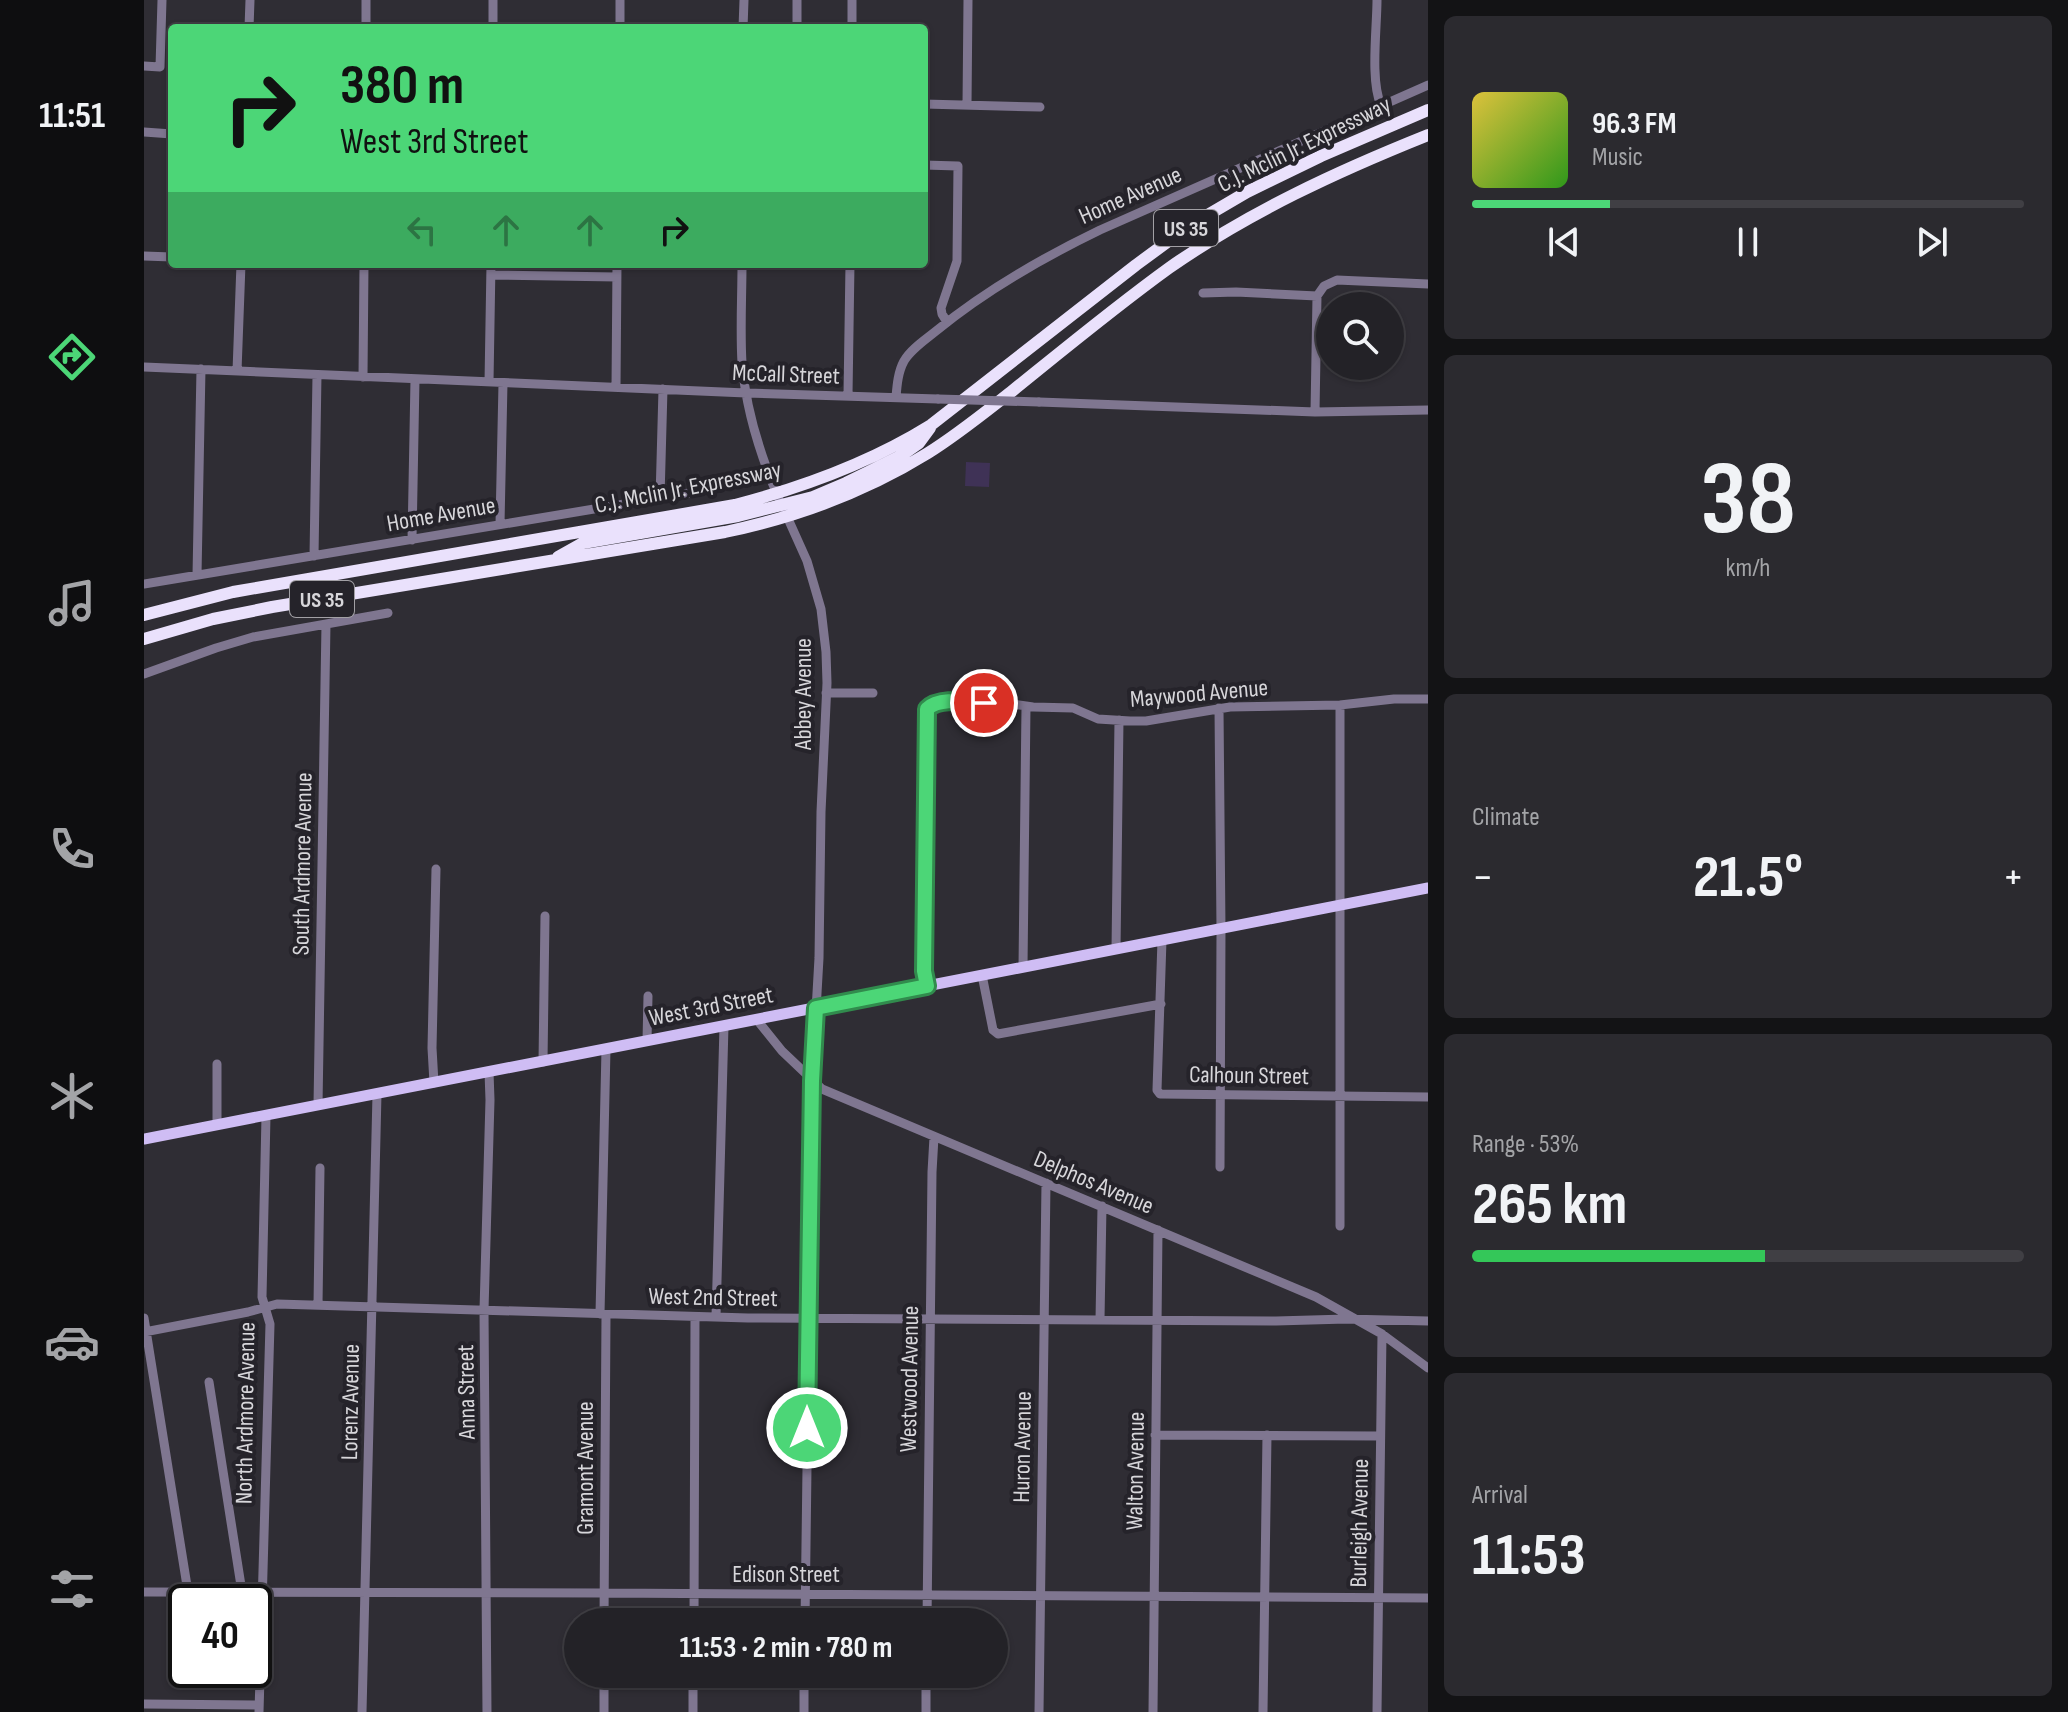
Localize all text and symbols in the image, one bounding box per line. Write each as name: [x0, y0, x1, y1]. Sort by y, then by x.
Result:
text: 380 m: [340, 53, 464, 120]
icon: right: [208, 56, 312, 160]
street label: C.J. Mclin Jr. Expressway: [1213, 90, 1396, 199]
text: 11:51: [39, 95, 105, 138]
text: 96.3 FM: [1592, 106, 1676, 142]
text: West 3rd Street: [340, 121, 528, 164]
text: Music: [1592, 142, 1643, 173]
street label: Home Avenue: [1074, 160, 1186, 231]
icon: left: [400, 208, 444, 252]
icon: ahead: [484, 208, 528, 252]
icon: ahead: [568, 208, 612, 252]
icon: right: [652, 208, 696, 252]
road number: US 35: [1154, 210, 1218, 246]
icon: previous: [1542, 220, 1586, 264]
icon: pause: [1726, 220, 1770, 264]
icon: next: [1910, 220, 1954, 264]
map controls: [1316, 292, 1404, 380]
button: search: [1316, 292, 1404, 380]
icon: directions: [44, 329, 100, 385]
street label: McCall Street: [732, 358, 840, 391]
text: 38: [1700, 438, 1796, 563]
street label: C.J. Mclin Jr. Expressway: [592, 455, 784, 520]
street label: Home Avenue: [385, 491, 498, 538]
text: km/h: [1726, 553, 1770, 584]
icon: music: [44, 575, 100, 631]
road number: US 35: [290, 581, 354, 617]
street label: Abbey Avenue: [789, 638, 818, 751]
pin: [950, 669, 1018, 737]
street label: Maywood Avenue: [1129, 673, 1269, 714]
icon: arrive: [962, 681, 1006, 725]
street label: South Ardmore Avenue: [286, 772, 319, 956]
text: Climate: [1472, 802, 1540, 833]
icon: phone: [44, 821, 100, 877]
text: 21.5°: [1693, 842, 1803, 914]
text: −: [1472, 851, 1494, 904]
text: +: [2002, 851, 2024, 904]
street label: West 3rd Street: [647, 980, 776, 1033]
street label: Calhoun Street: [1189, 1060, 1309, 1091]
icon: climate: [44, 1068, 100, 1124]
text: Range · 53%: [1472, 1129, 1579, 1160]
street label: Delphos Avenue: [1030, 1144, 1158, 1221]
text: 265 km: [1472, 1169, 1627, 1241]
street label: West 2nd Street: [648, 1282, 778, 1313]
street label: Westwood Avenue: [894, 1305, 925, 1453]
icon: car: [44, 1314, 100, 1370]
street label: North Ardmore Avenue: [229, 1322, 262, 1504]
street label: Lorenz Avenue: [335, 1344, 366, 1460]
street label: Anna Street: [451, 1344, 482, 1441]
position arrow: [765, 1386, 849, 1470]
street label: Huron Avenue: [1007, 1391, 1038, 1503]
street label: Gramont Avenue: [571, 1401, 600, 1535]
street label: Walton Avenue: [1120, 1411, 1151, 1531]
street label: Burleigh Avenue: [1344, 1458, 1375, 1588]
text: Arrival: [1472, 1480, 1528, 1511]
text: 11:53: [1472, 1520, 1586, 1592]
street label: Edison Street: [732, 1560, 840, 1589]
icon: filters: [44, 1561, 100, 1617]
speed limit sign: 40: [168, 1584, 272, 1688]
text: 11:53 · 2 min · 780 m: [680, 1630, 892, 1666]

